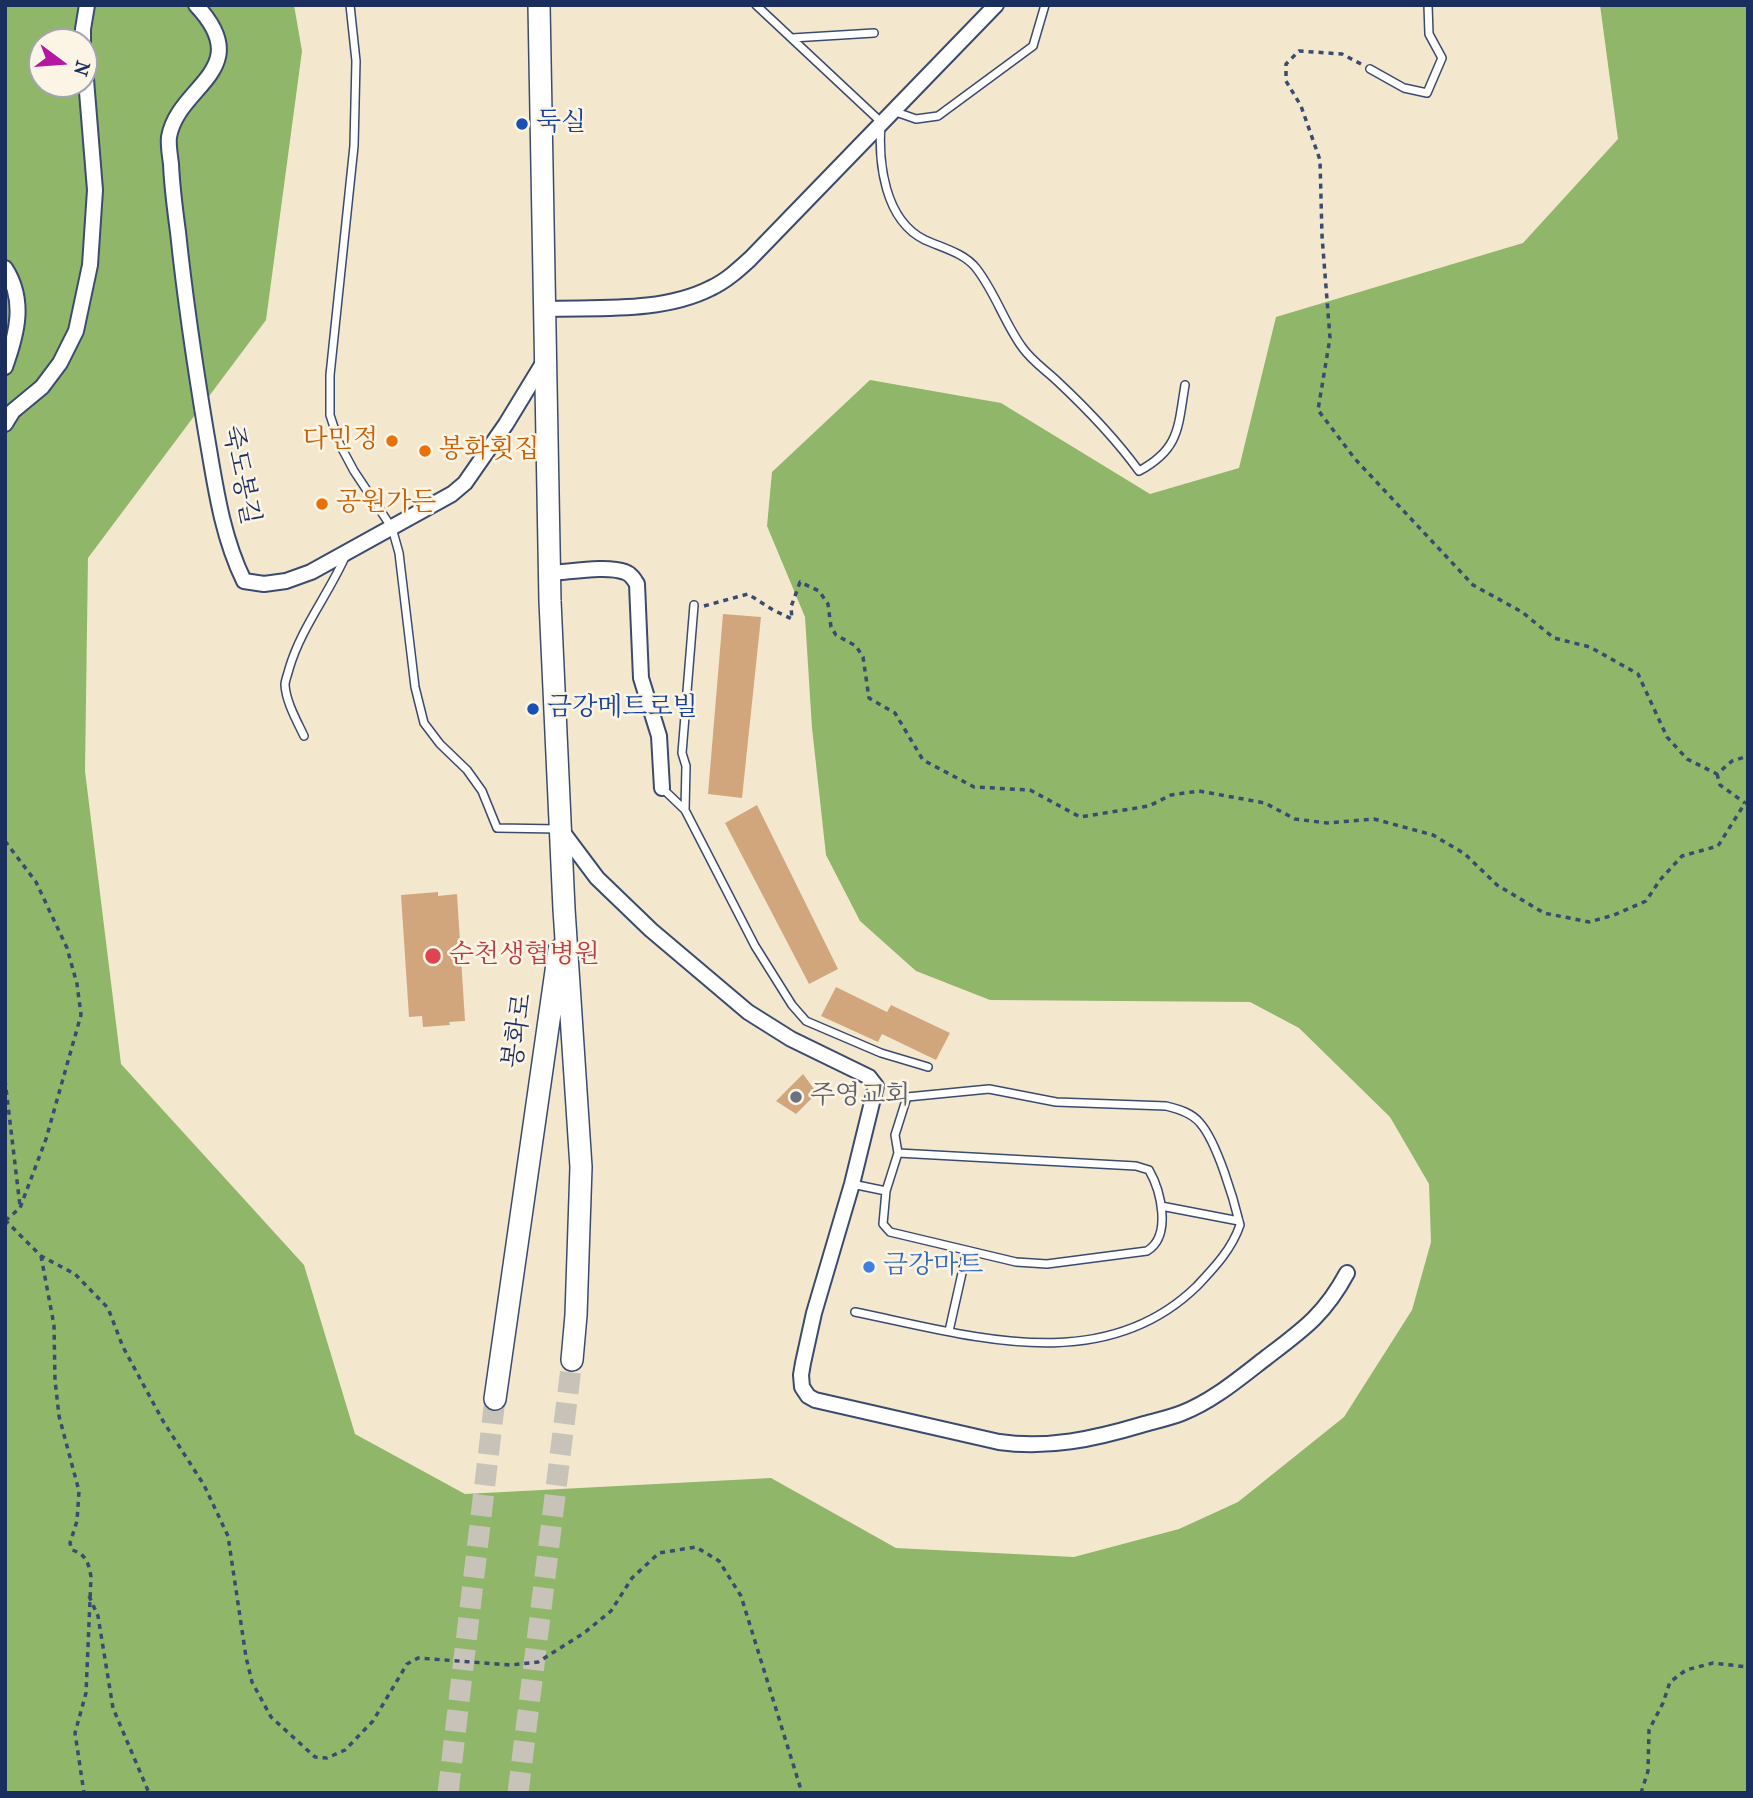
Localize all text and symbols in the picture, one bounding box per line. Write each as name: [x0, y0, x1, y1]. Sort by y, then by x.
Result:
north arrow: [28, 28, 98, 98]
text: N: [69, 58, 94, 78]
place label: 둑실: [536, 108, 586, 140]
marker: 둑실: [514, 116, 530, 132]
street label: 죽도봉길: [215, 423, 265, 527]
place label: 다민정: [303, 425, 378, 457]
marker: 다민정: [384, 433, 400, 449]
place label: 봉화횟집: [439, 435, 539, 467]
marker: 봉화횟집: [417, 443, 433, 459]
place label: 공원가든: [336, 488, 436, 520]
marker: 공원가든: [314, 496, 330, 512]
place label: 금강메트로빌: [547, 693, 698, 725]
marker: 금강메트로빌: [525, 701, 541, 717]
place label: 순천생협병원: [449, 940, 600, 972]
marker: 순천생협병원: [423, 946, 443, 966]
street label: 봉화로: [498, 992, 540, 1070]
place label: 주영교회: [810, 1081, 910, 1113]
marker: 주영교회: [788, 1089, 804, 1105]
place label: 금강마트: [883, 1251, 983, 1283]
marker: 금강마트: [861, 1259, 877, 1275]

